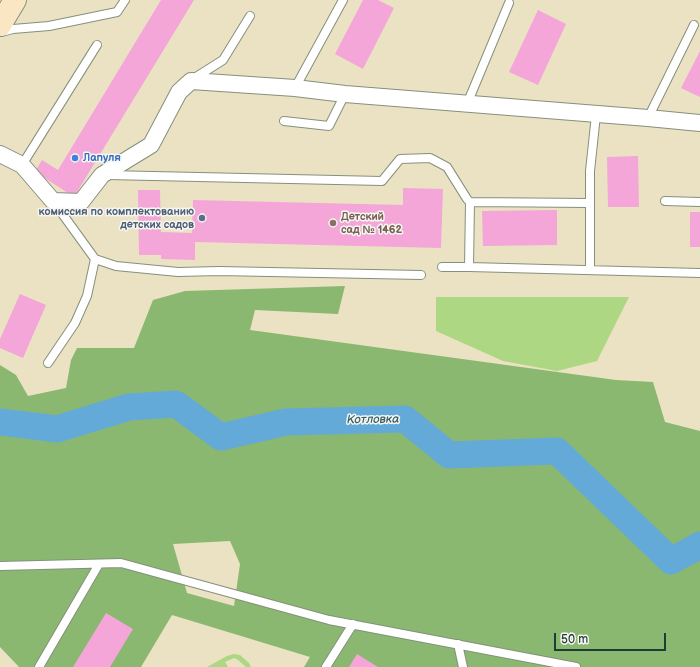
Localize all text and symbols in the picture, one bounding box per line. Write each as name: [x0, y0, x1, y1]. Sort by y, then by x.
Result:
place label: Лапуля: [83, 151, 121, 165]
marker: Лапуля: [70, 153, 80, 163]
place label: комиссия по комплектованию детских садов: [39, 205, 194, 231]
place label: Детский сад № 1462: [341, 210, 402, 236]
marker: комиссия по комплектованию детских садов: [197, 213, 207, 223]
marker: Детский сад № 1462: [328, 218, 338, 228]
water label: Котловка: [347, 412, 399, 428]
scale bar: [556, 625, 668, 651]
text: 50 m: [561, 632, 588, 647]

